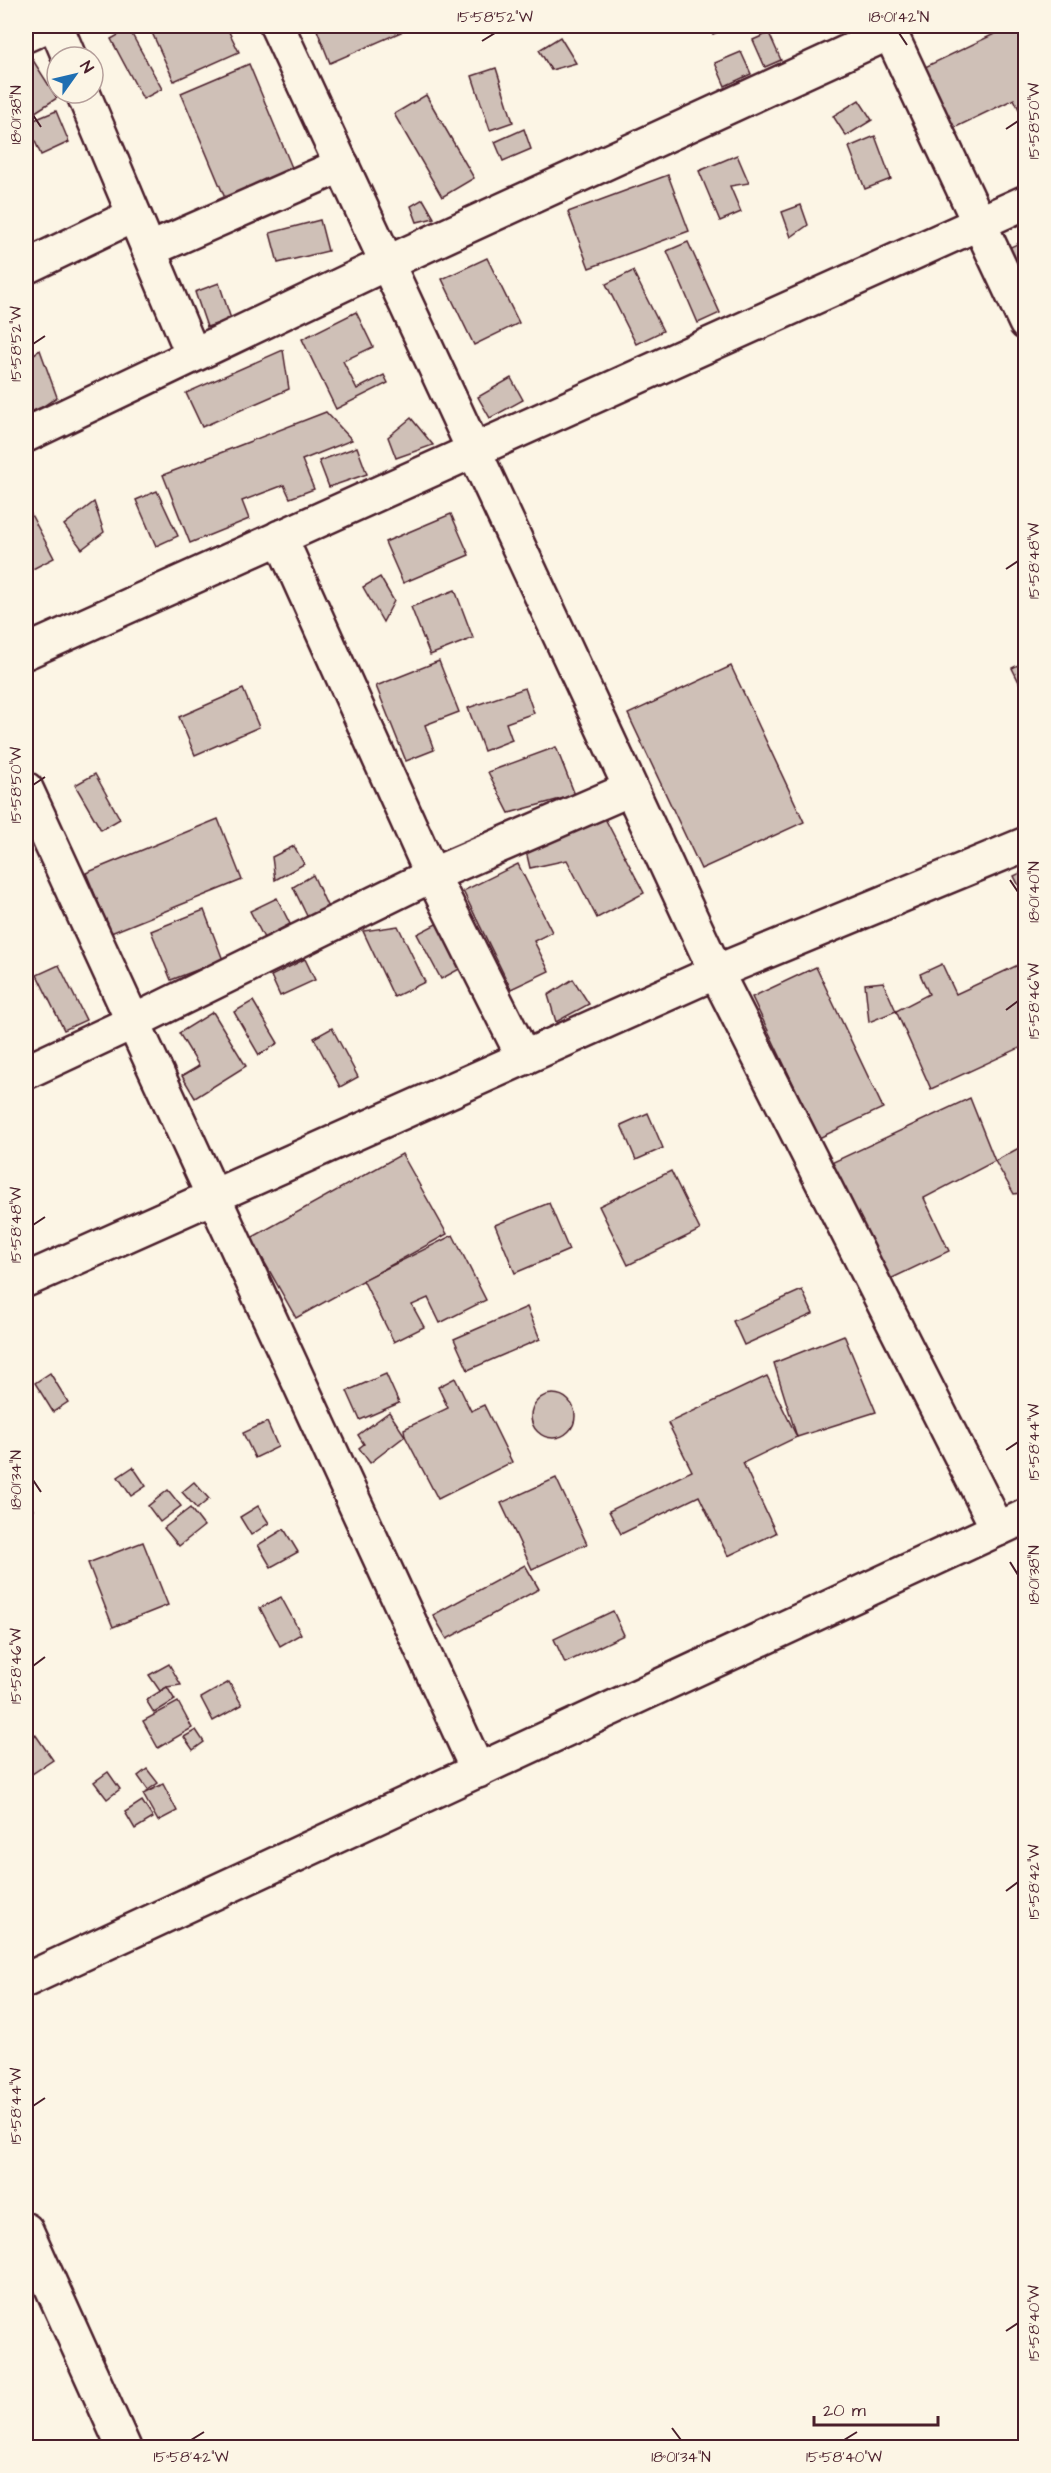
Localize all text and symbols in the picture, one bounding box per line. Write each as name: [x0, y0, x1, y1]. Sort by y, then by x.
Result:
text: 15°58'52"W: [457, 7, 533, 28]
text: 18°01'42"N: [869, 7, 929, 28]
north arrow: [45, 45, 105, 105]
text: N: [75, 57, 99, 77]
text: 15°58'50"W: [1024, 83, 1045, 159]
text: 18°01'38"N: [6, 85, 27, 145]
text: 15°58'52"W: [6, 306, 27, 382]
text: 15°58'48"W: [1024, 523, 1045, 599]
text: 15°58'50"W: [6, 747, 27, 823]
text: 18°01'40"N: [1024, 861, 1045, 923]
text: 15°58'46"W: [1024, 963, 1045, 1039]
text: 15°58'48"W: [6, 1187, 27, 1263]
text: 15°58'44"W: [1024, 1404, 1045, 1480]
text: 18°01'34"N: [6, 1450, 27, 1510]
text: 18°01'38"N: [1024, 1545, 1045, 1605]
text: 15°58'46"W: [6, 1628, 27, 1704]
text: 15°58'42"W: [1024, 1844, 1045, 1920]
text: 15°58'44"W: [6, 2068, 27, 2144]
text: 15°58'40"W: [1024, 2285, 1045, 2361]
scale bar: [814, 2389, 938, 2427]
text: 20 m: [823, 2398, 866, 2423]
text: 15°58'42"W: [153, 2447, 229, 2468]
text: 18°01'34"N: [651, 2447, 711, 2468]
text: 15°58'40"W: [806, 2447, 882, 2468]

